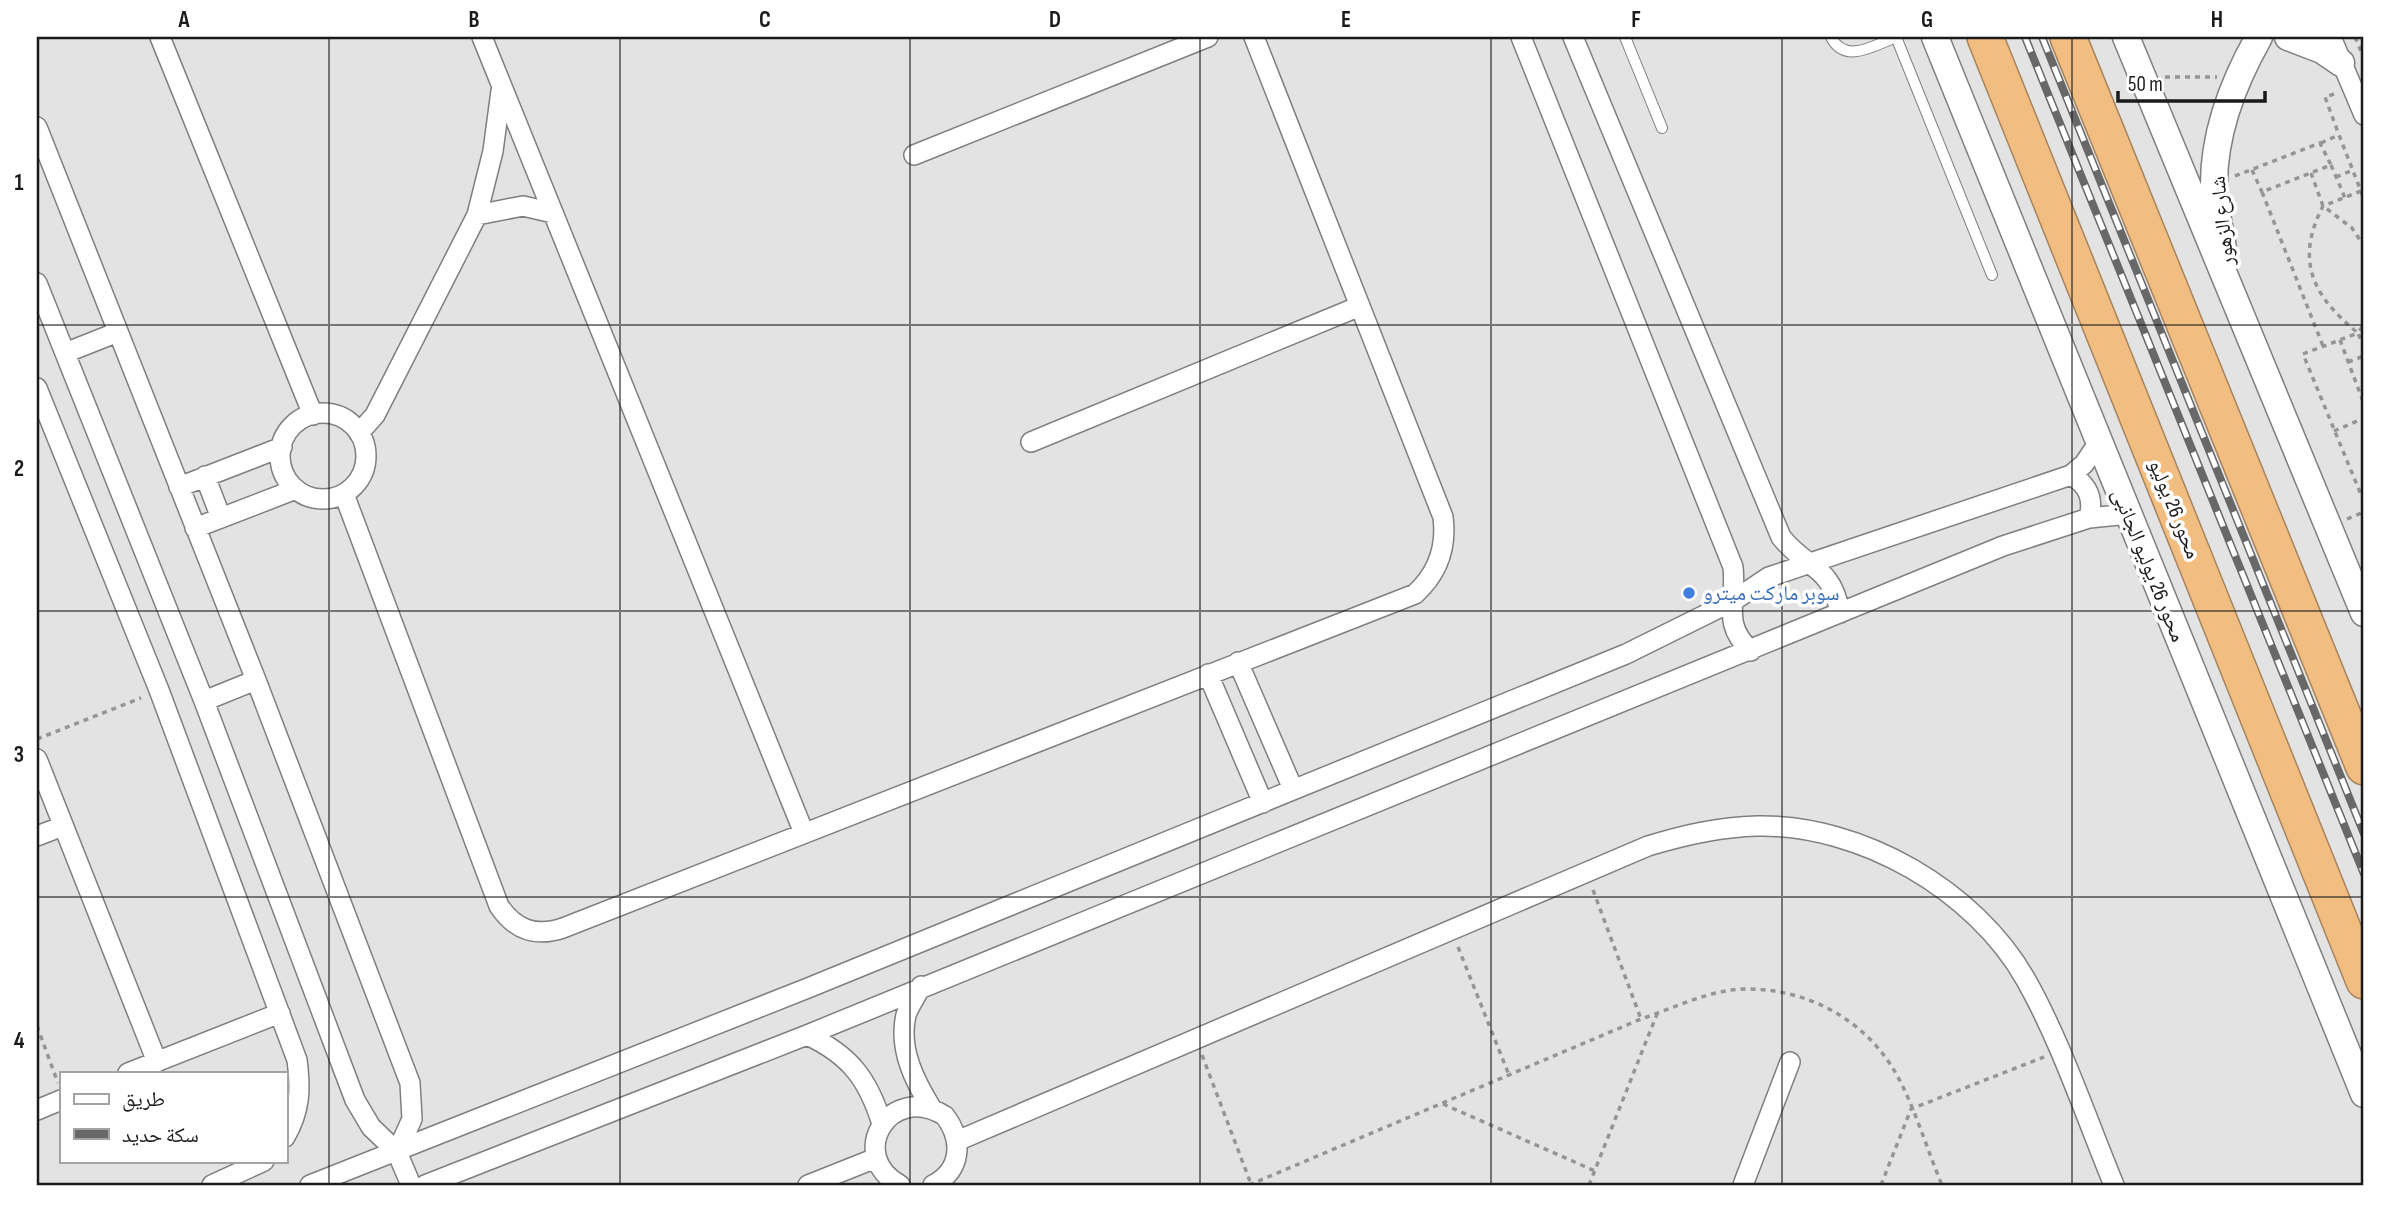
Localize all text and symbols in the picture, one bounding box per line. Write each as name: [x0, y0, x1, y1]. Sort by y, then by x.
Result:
text: A: [178, 6, 191, 34]
text: B: [469, 6, 480, 34]
text: C: [759, 6, 771, 34]
text: D: [1049, 6, 1061, 34]
text: E: [1341, 6, 1351, 34]
text: F: [1631, 6, 1641, 34]
text: G: [1921, 6, 1933, 34]
text: H: [2211, 6, 2223, 34]
scale bar: [2118, 60, 2264, 104]
text: 50 m: [2128, 72, 2163, 97]
text: 1: [14, 169, 24, 197]
street label: شارع الزهور: [2205, 175, 2240, 268]
text: 2: [14, 455, 24, 483]
street label: محور 26 يوليو: [2143, 456, 2206, 563]
street label: محور 26 يوليو الجانبى: [2106, 485, 2191, 646]
place label: سوبر ماركت ميترو: [1703, 581, 1839, 606]
marker: سوبر ماركت ميترو: [1681, 585, 1697, 601]
text: 3: [14, 741, 24, 769]
text: 4: [14, 1027, 25, 1055]
legend: [60, 1072, 287, 1162]
text: طريق: [122, 1087, 165, 1112]
text: سكة حديد: [122, 1123, 199, 1148]

